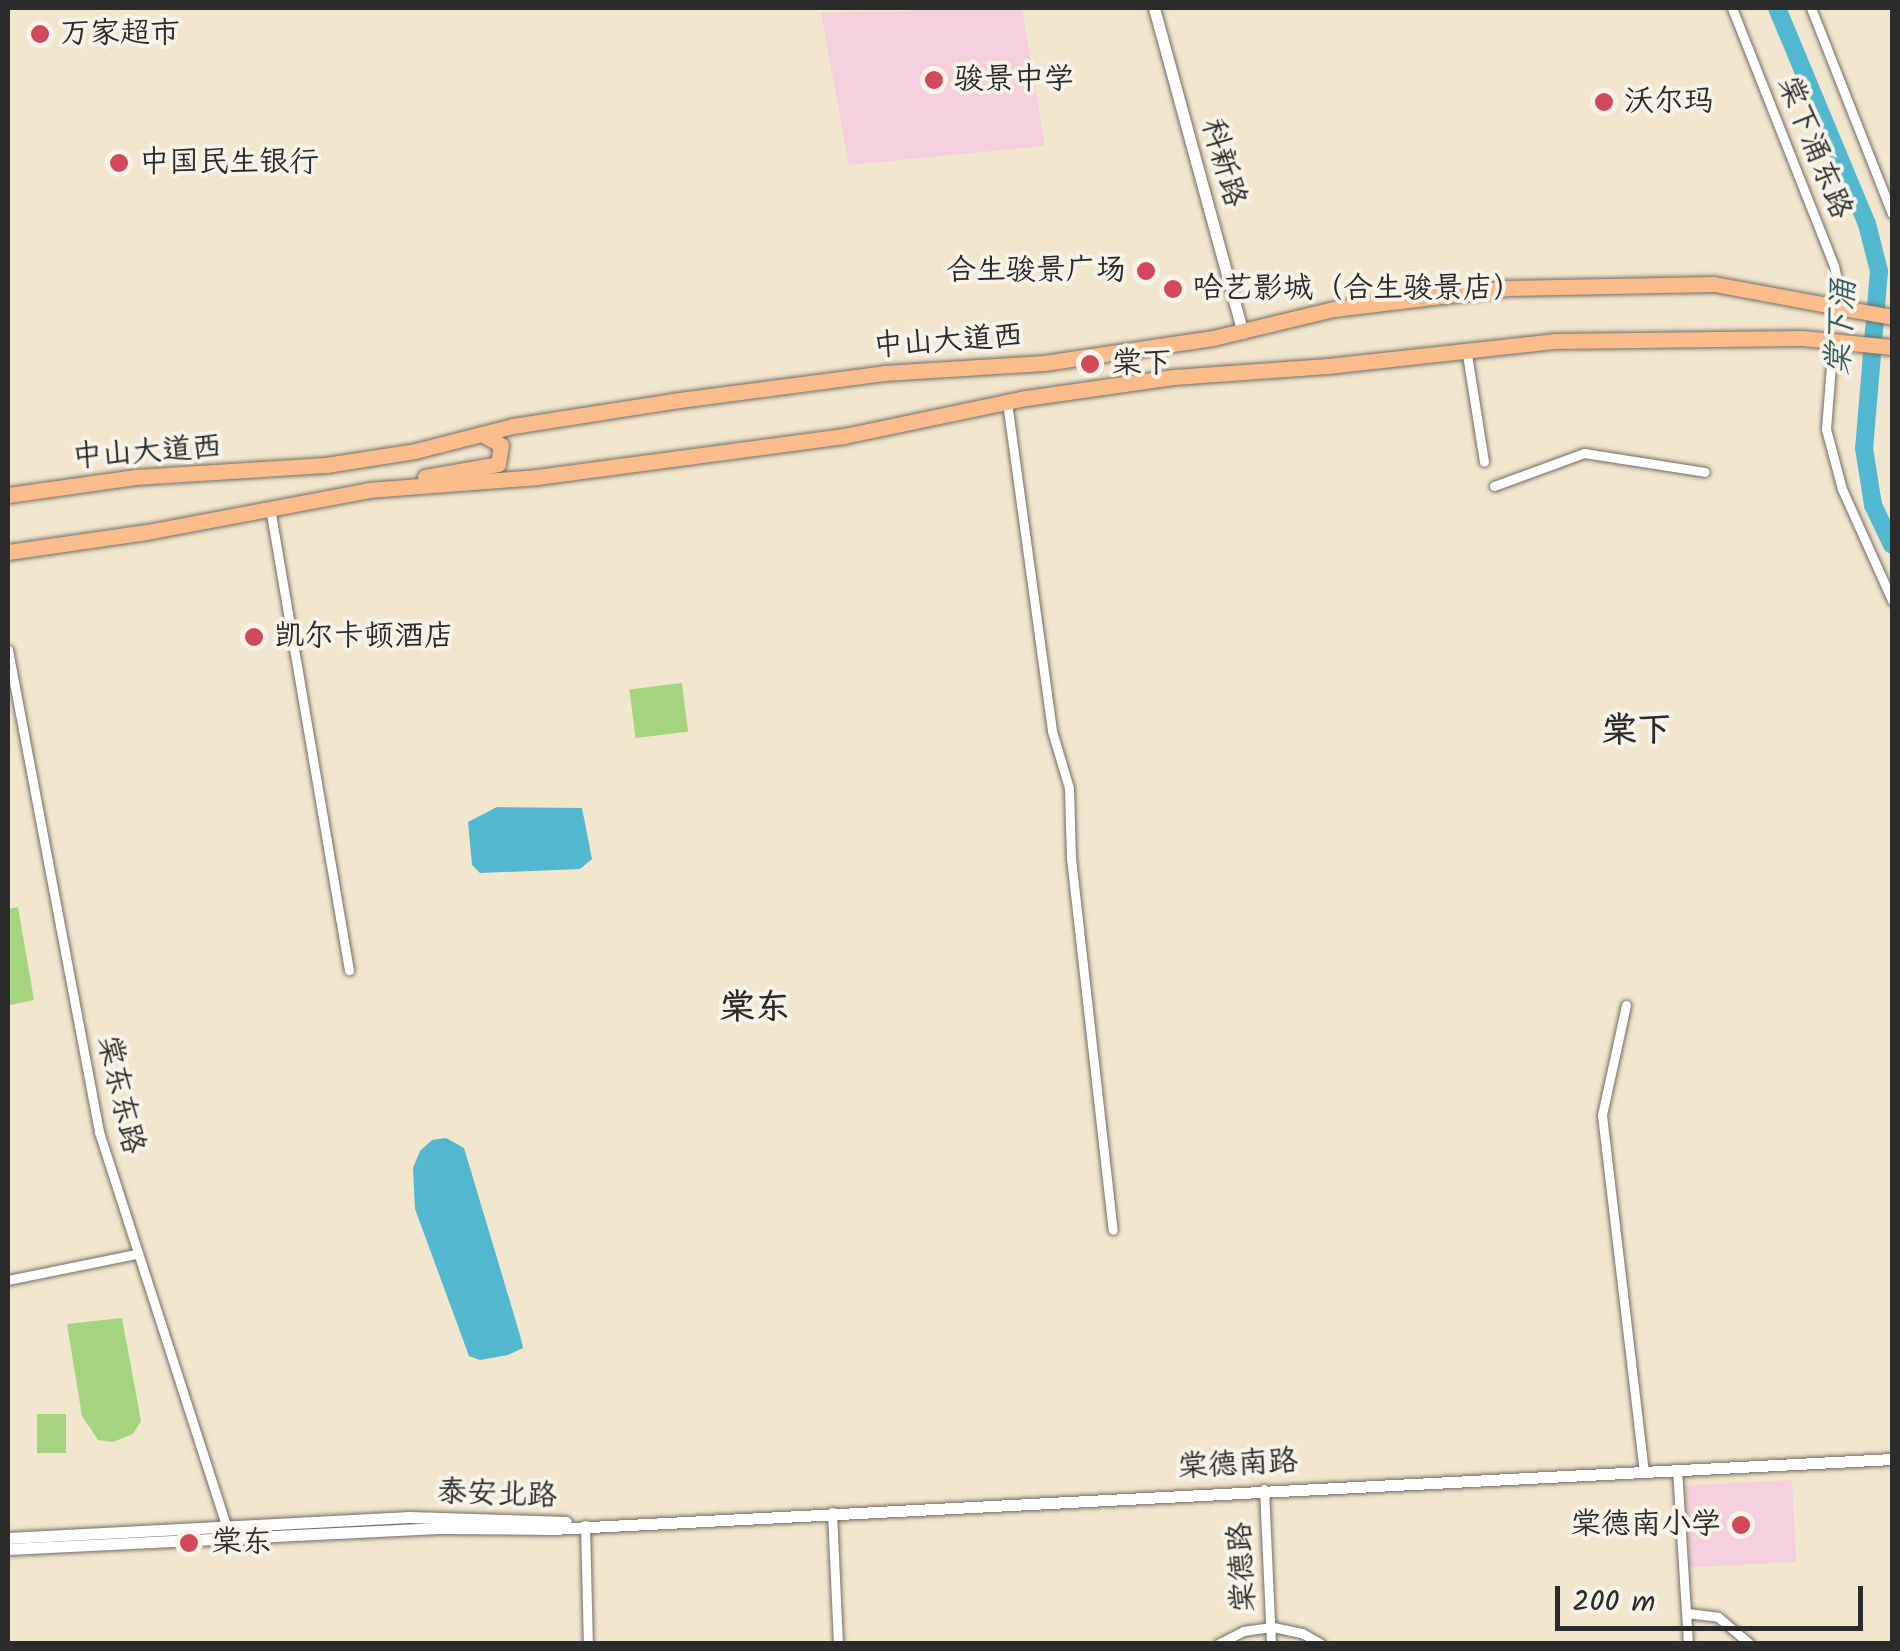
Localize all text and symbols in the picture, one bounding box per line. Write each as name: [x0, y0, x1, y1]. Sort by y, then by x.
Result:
place label: 万家超市: [60, 16, 180, 52]
marker: 万家超市: [29, 23, 51, 45]
place label: 骏景中学: [954, 62, 1074, 98]
marker: 骏景中学: [923, 69, 945, 91]
street label: 棠下涌东路: [1769, 72, 1859, 224]
place label: 沃尔玛: [1624, 84, 1714, 120]
marker: 沃尔玛: [1593, 91, 1615, 113]
street label: 科新路: [1193, 115, 1253, 211]
place label: 中国民生银行: [139, 145, 319, 181]
marker: 中国民生银行: [108, 152, 130, 174]
place label: 合生骏景广场: [946, 253, 1126, 289]
marker: 合生骏景广场: [1135, 260, 1157, 282]
place label: 哈艺影城（合生骏景店）: [1193, 271, 1523, 307]
marker: 哈艺影城（合生骏景店）: [1162, 278, 1184, 300]
water label: 棠下涌: [1820, 278, 1866, 376]
street label: 中山大道西: [872, 319, 1024, 365]
place label: 棠下: [1112, 346, 1172, 382]
marker: 棠下: [1077, 351, 1103, 377]
street label: 中山大道西: [71, 430, 223, 476]
place label: 凯尔卡顿酒店: [274, 619, 454, 655]
marker: 凯尔卡顿酒店: [243, 626, 265, 648]
district label: 棠下: [1602, 711, 1672, 753]
district label: 棠东: [720, 988, 790, 1030]
street label: 棠东东路: [89, 1032, 151, 1158]
street label: 棠德南路: [1177, 1444, 1299, 1486]
street label: 泰安北路: [436, 1475, 558, 1515]
place label: 棠德南小学: [1571, 1507, 1721, 1543]
marker: 棠德南小学: [1730, 1514, 1752, 1536]
street label: 棠德路: [1223, 1521, 1263, 1613]
place label: 棠东: [212, 1525, 272, 1561]
marker: 棠东: [176, 1530, 202, 1556]
scale bar: [1560, 1566, 1868, 1628]
text: 200 m: [1572, 1579, 1655, 1627]

